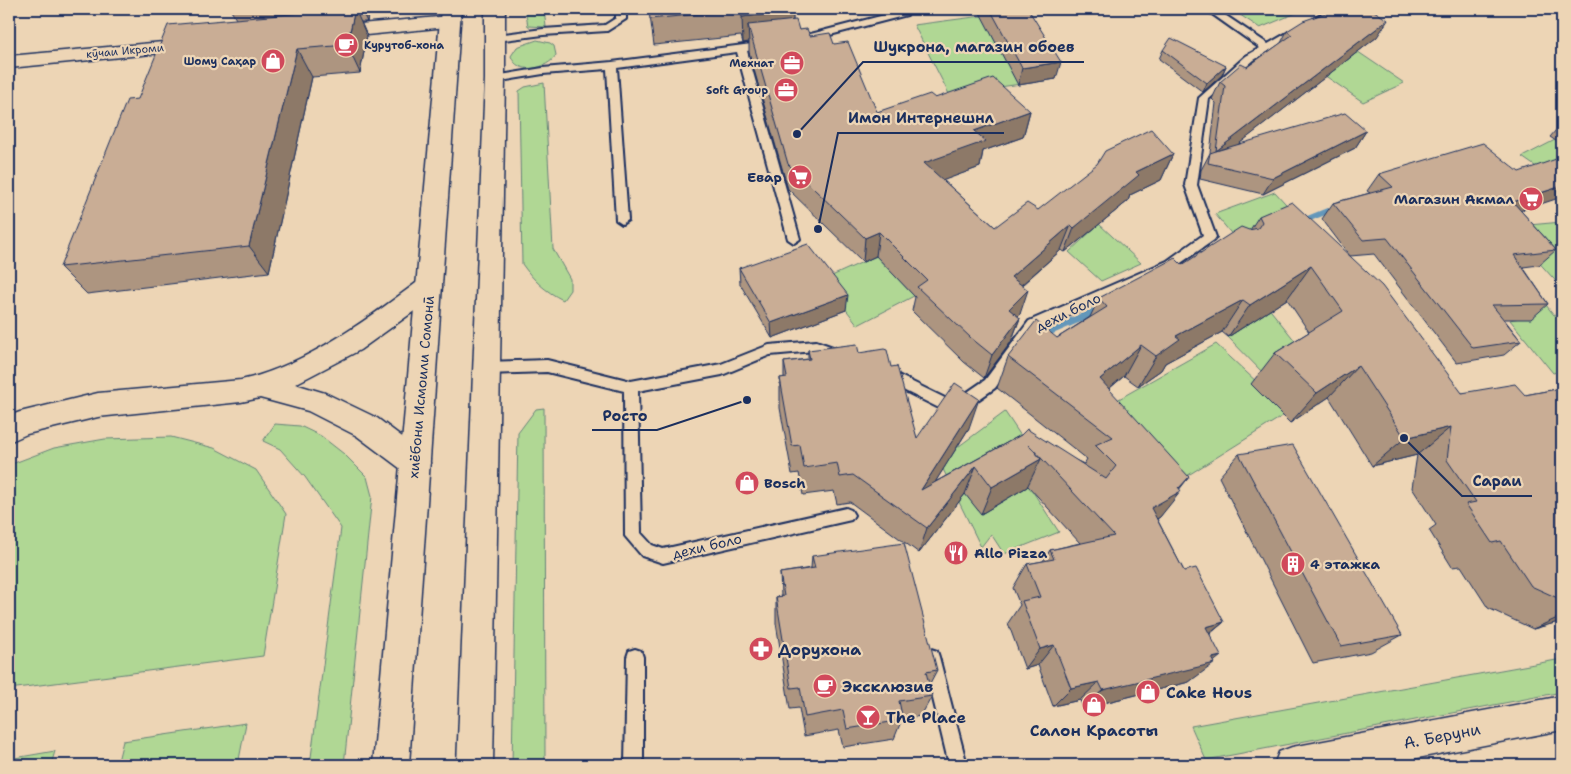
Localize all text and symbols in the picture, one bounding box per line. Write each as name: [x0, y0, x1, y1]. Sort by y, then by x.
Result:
cafe icon: Курутоб-хона: [333, 32, 359, 58]
callout: Шукрона, магазин обоев: [863, 32, 1084, 62]
text: Шукрона, магазин обоев: [873, 37, 1075, 57]
place label: Курутоб-хона: [364, 38, 444, 53]
street label: кӯчаи Икроми: [86, 40, 164, 62]
shop icon: Шому Саҳар: [260, 48, 286, 74]
office icon: Мехнат: [779, 50, 805, 76]
place label: Шому Саҳар: [184, 54, 256, 69]
place label: Мехнат: [729, 56, 774, 71]
office icon: Soft Group: [773, 77, 799, 103]
place label: Soft Group: [706, 83, 768, 98]
callout: Имон Интернешнл: [838, 103, 1004, 133]
text: Имон Интернешнл: [848, 108, 994, 128]
supermarket icon: Евар: [787, 164, 813, 190]
place label: Евар: [747, 168, 782, 186]
supermarket icon: Магазин Акмал: [1518, 186, 1544, 212]
place label: Магазин Акмал: [1394, 190, 1514, 208]
street label: дехи боло: [1032, 288, 1104, 336]
street label: хиёбони Исмоили Сомонӣ: [404, 295, 438, 479]
callout: Росто: [592, 400, 657, 430]
text: Росто: [603, 406, 648, 426]
callout: Сараи: [1462, 466, 1532, 496]
shop icon: Bosch: [734, 470, 760, 496]
text: Сараи: [1472, 471, 1522, 491]
place label: Bosch: [764, 474, 806, 492]
street label: дехи боло: [670, 529, 744, 563]
restaurant icon: Allo Pizza: [943, 540, 969, 566]
place label: Allo Pizza: [974, 544, 1048, 562]
building icon: 4 этажка: [1280, 551, 1306, 577]
place label: 4 этажка: [1310, 555, 1381, 573]
pharmacy icon: Дорухона: [748, 636, 774, 662]
place label: Дорухона: [778, 639, 861, 660]
cafe icon: Эксклюзив: [812, 673, 838, 699]
place label: Эксклюзив: [842, 676, 933, 697]
shop icon: Cake Hous: [1135, 679, 1161, 705]
place label: Cake Hous: [1166, 682, 1252, 703]
shop icon: Салон Красоты: [1081, 692, 1107, 718]
bar icon: The Place: [855, 704, 881, 730]
place label: The Place: [886, 707, 966, 728]
street label: А. Беруни: [1402, 718, 1482, 754]
place label: Салон Красоты: [1030, 720, 1159, 741]

